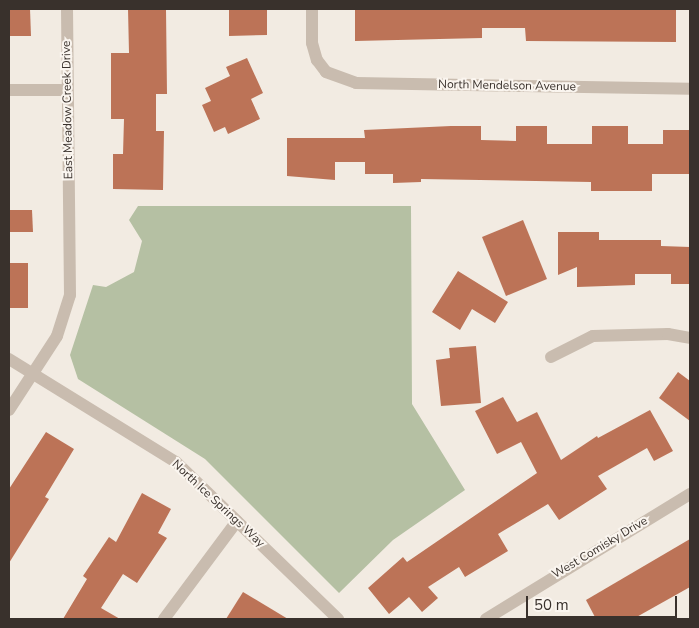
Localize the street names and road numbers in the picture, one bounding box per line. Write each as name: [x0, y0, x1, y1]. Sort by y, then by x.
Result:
street label: East Meadow Creek Drive: [60, 41, 76, 179]
street label: North Mendelson Avenue: [438, 78, 576, 94]
street label: North Ice Springs Way: [169, 457, 267, 551]
street label: West Comisky Drive: [550, 514, 650, 582]

